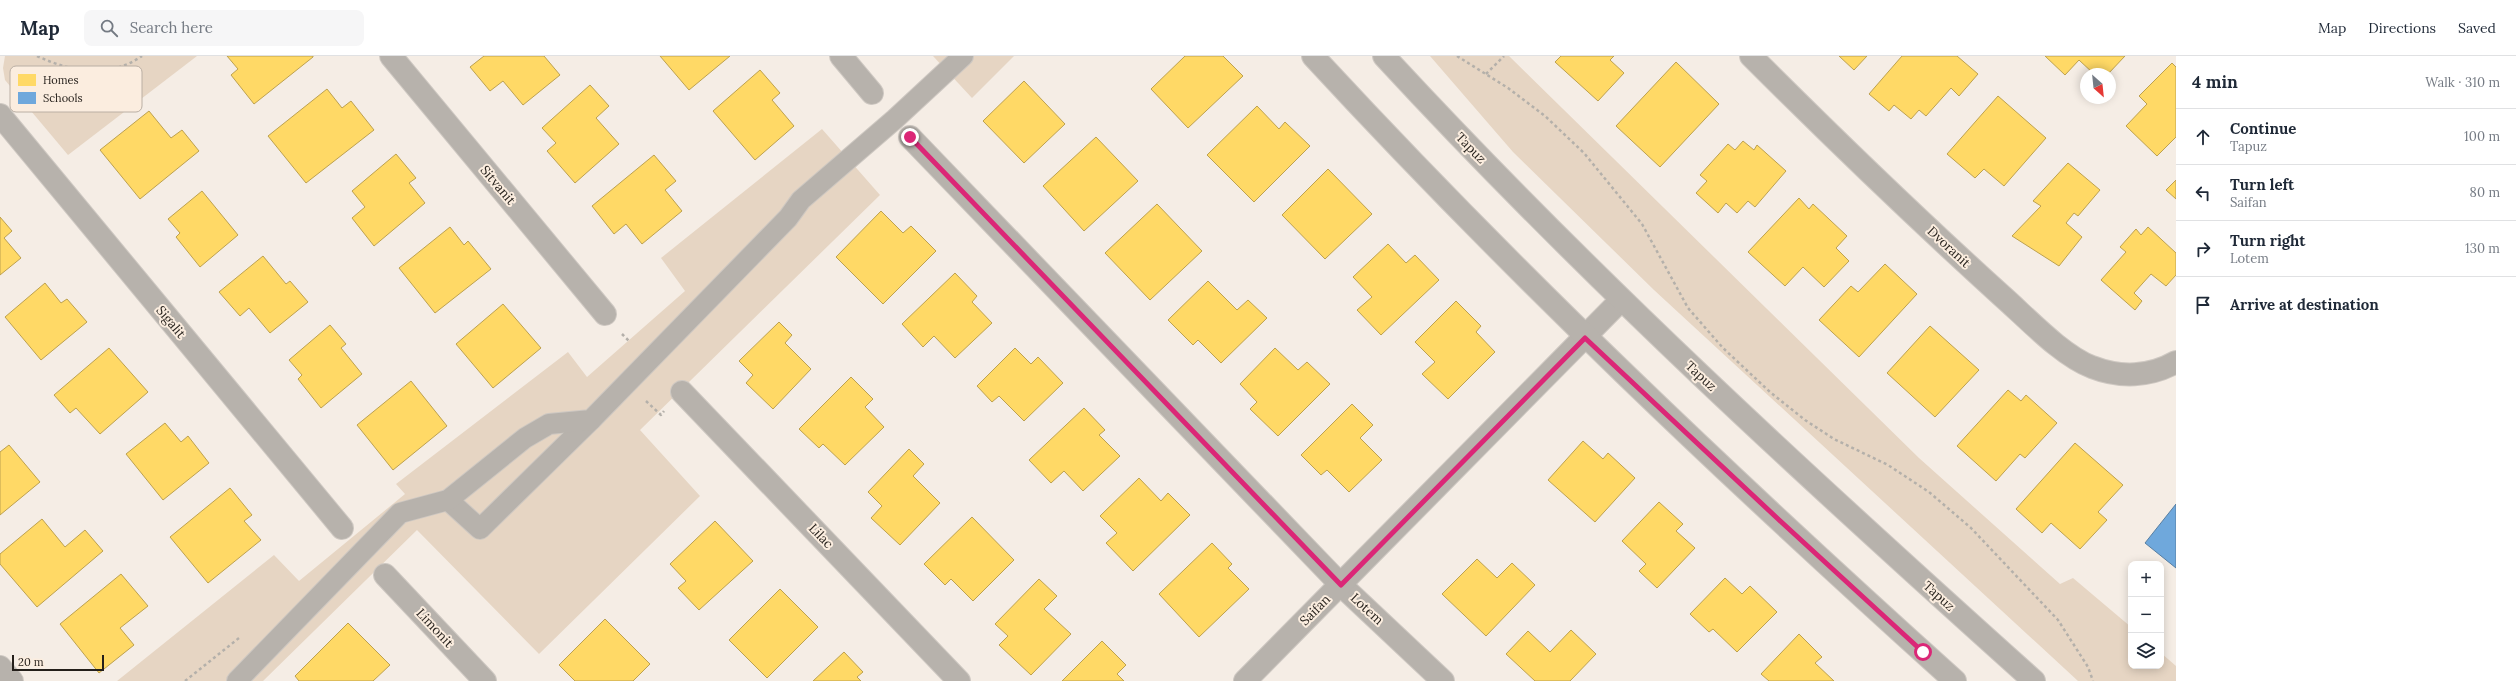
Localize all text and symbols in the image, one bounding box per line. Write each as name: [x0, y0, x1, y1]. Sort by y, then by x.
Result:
search box: [84, 10, 364, 46]
text: Map: [20, 16, 60, 40]
icon: search: [98, 17, 120, 39]
text: Search here: [130, 18, 213, 37]
text: Map: [2318, 19, 2346, 37]
text: Directions: [2368, 19, 2436, 37]
text: Saved: [2458, 19, 2496, 37]
legend: [10, 66, 142, 112]
north arrow: [2080, 68, 2116, 104]
text: 4 min: [2192, 71, 2238, 93]
text: Homes: [43, 73, 79, 87]
text: Walk · 310 m: [2425, 74, 2500, 91]
text: Schools: [43, 91, 83, 105]
text: Continue: [2230, 119, 2296, 138]
icon: ahead: [2192, 126, 2214, 148]
route end: [901, 128, 919, 146]
text: 100 m: [2464, 128, 2500, 145]
street label: Tapuz: [1452, 129, 1490, 167]
text: Tapuz: [2230, 138, 2267, 155]
street label: Sitvanit: [477, 162, 519, 208]
text: Turn left: [2230, 175, 2294, 194]
icon: left: [2192, 182, 2214, 204]
text: 80 m: [2470, 184, 2500, 201]
text: Saifan: [2230, 194, 2267, 211]
street label: Dvoranit: [1924, 223, 1974, 271]
text: Turn right: [2230, 231, 2306, 250]
icon: right: [2192, 238, 2214, 260]
text: 130 m: [2465, 240, 2500, 257]
text: Lotem: [2230, 250, 2269, 267]
icon: arrive: [2192, 294, 2214, 316]
text: Arrive at destination: [2230, 295, 2379, 314]
street label: Sigalit: [153, 302, 189, 342]
street label: Tapuz: [1682, 357, 1721, 395]
street label: Lilac: [805, 520, 837, 552]
map controls: [2128, 561, 2164, 669]
button: +: [2128, 561, 2164, 597]
street label: Tapuz: [1920, 577, 1959, 615]
street label: Lotem: [1347, 590, 1387, 629]
street label: Saifan: [1296, 591, 1334, 629]
button: −: [2128, 597, 2164, 633]
street label: Limonit: [413, 605, 457, 651]
button: layers: [2128, 633, 2164, 669]
route start: [1914, 643, 1932, 661]
scale bar: [12, 653, 104, 672]
text: 20 m: [18, 655, 43, 669]

